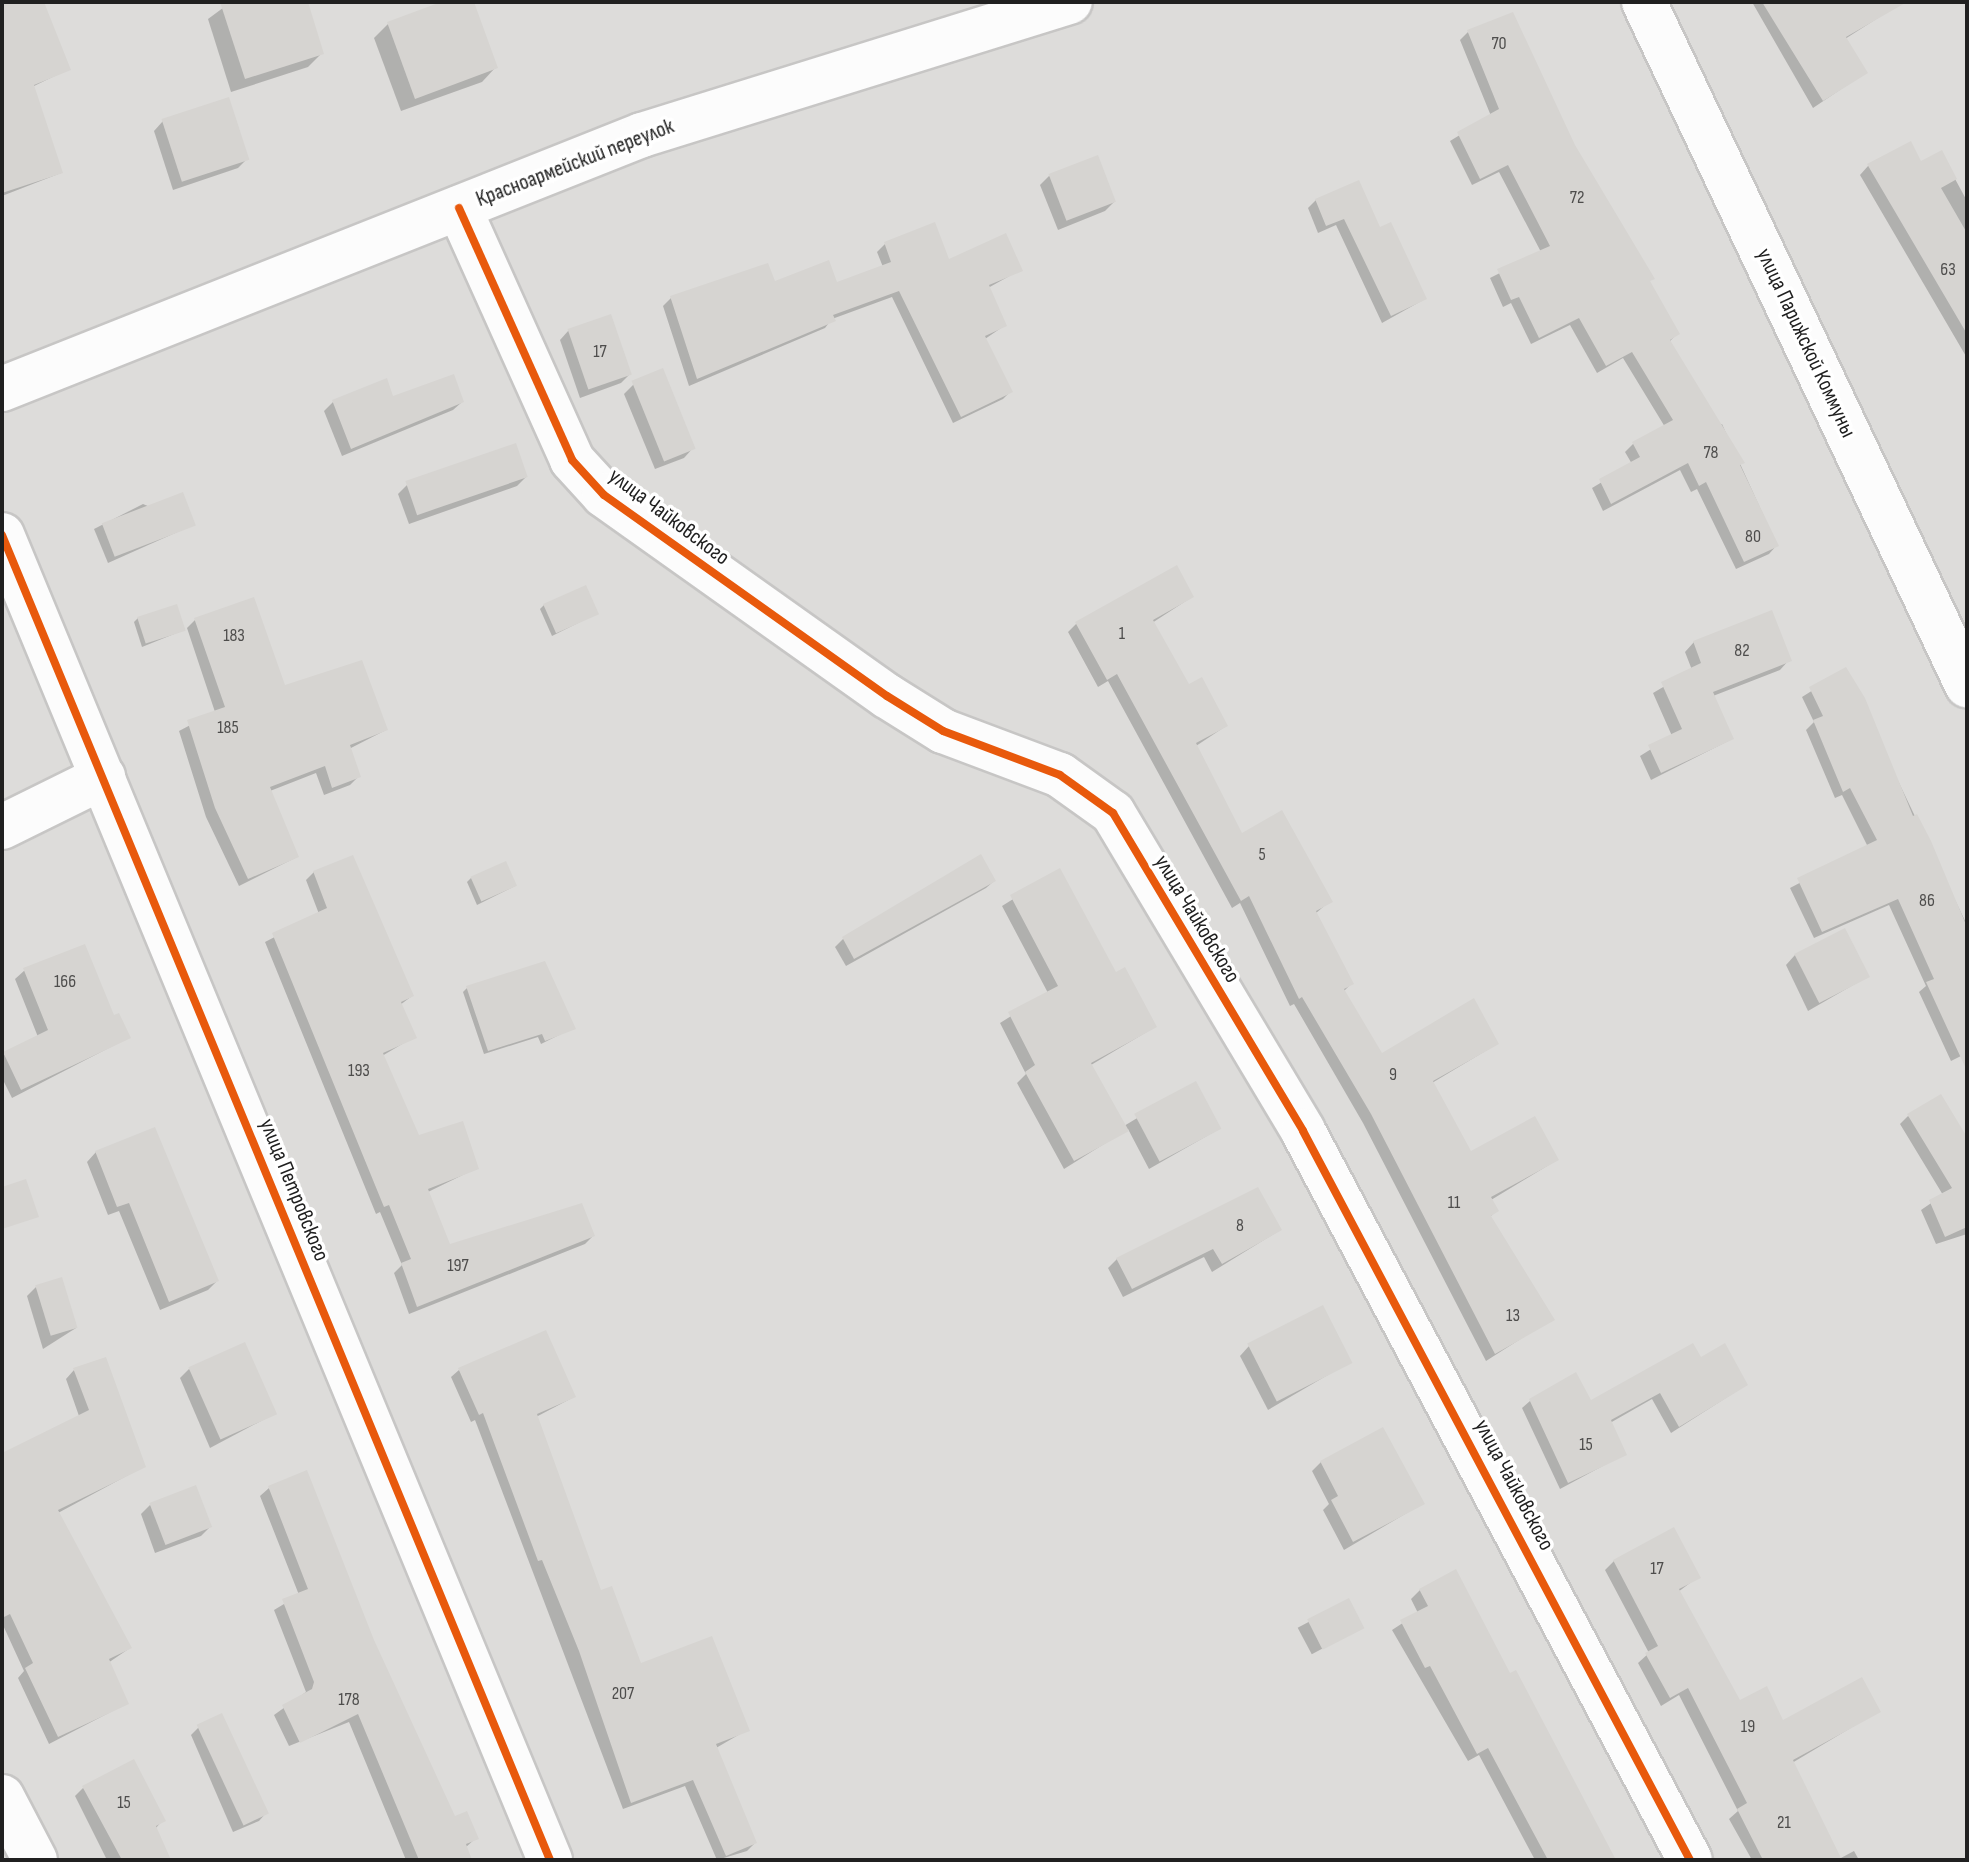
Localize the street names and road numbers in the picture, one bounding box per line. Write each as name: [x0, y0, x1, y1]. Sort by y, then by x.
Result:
street label: Красноармейский переулок: [472, 113, 678, 213]
street label: улица Парижской Коммуны: [1751, 244, 1861, 442]
street label: улица Чайковского: [603, 463, 735, 571]
street label: улица Чайковского: [1149, 850, 1245, 988]
street label: улица Петровского: [253, 1115, 335, 1265]
street label: улица Чайковского: [1468, 1415, 1560, 1555]

